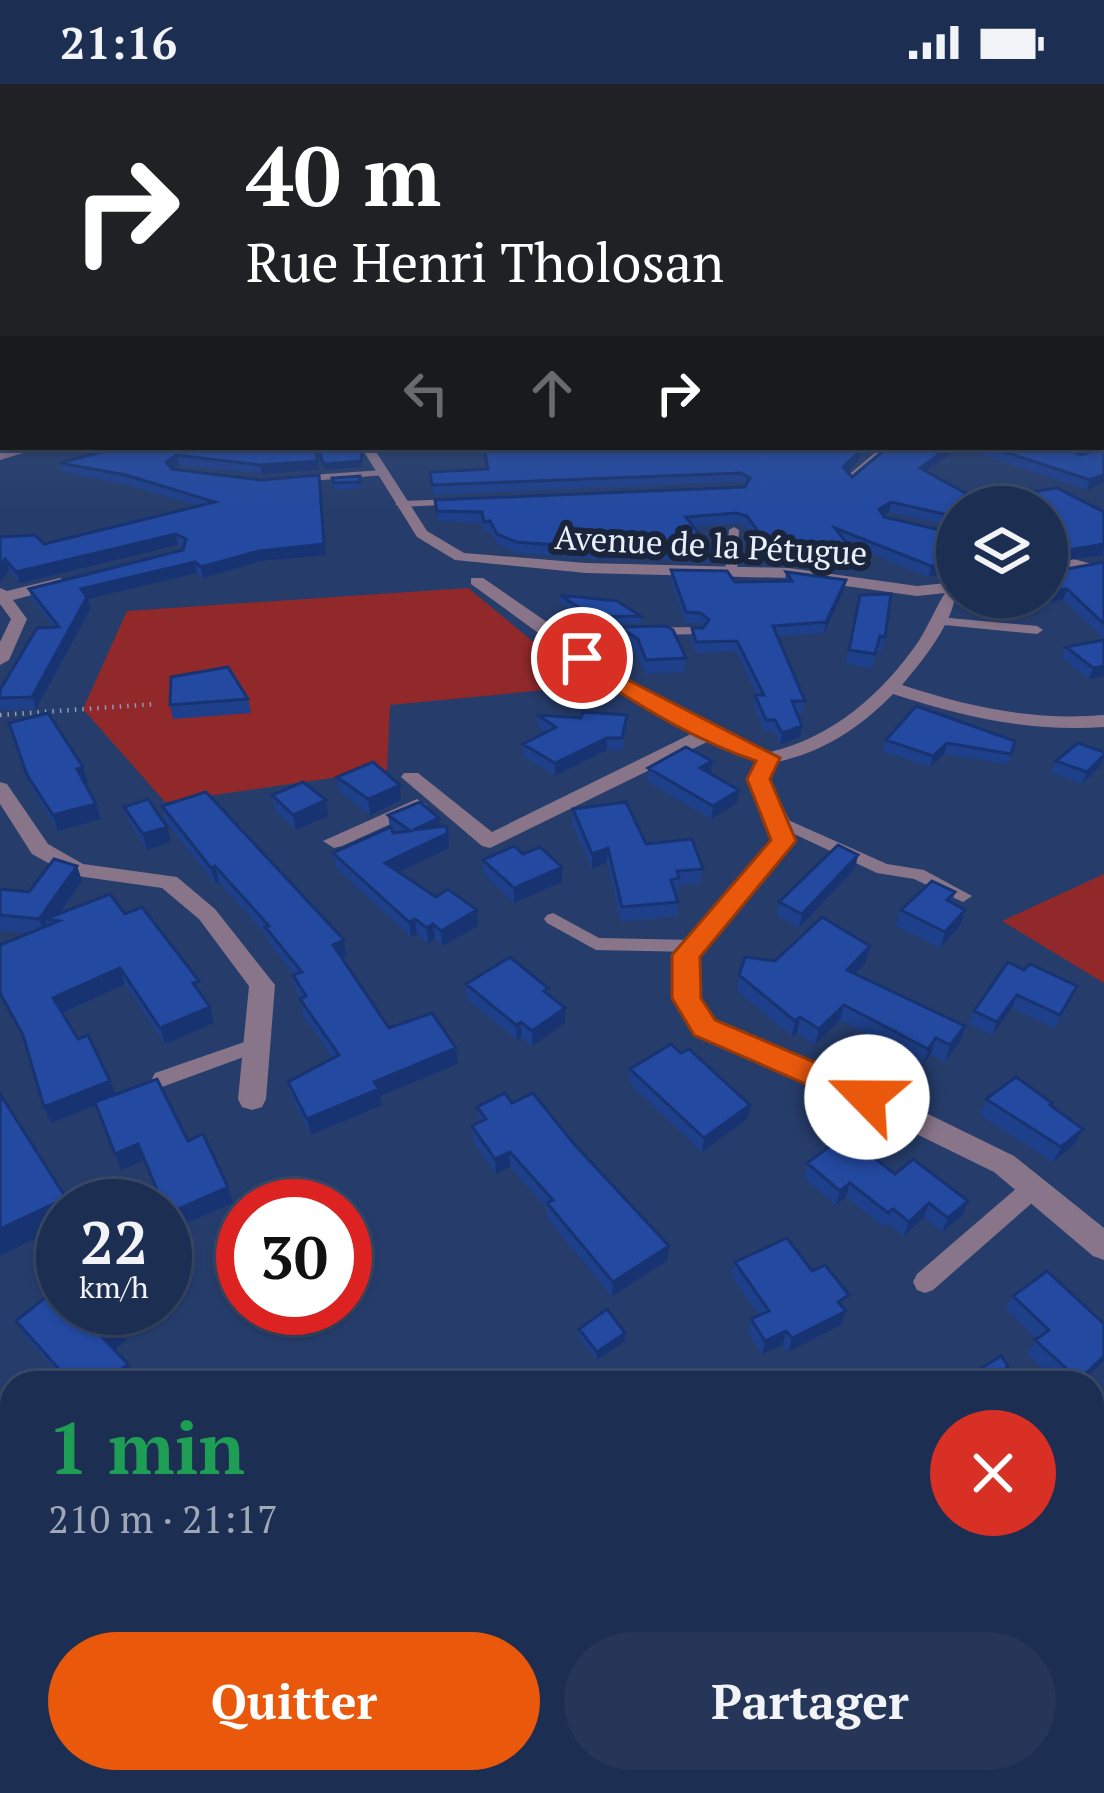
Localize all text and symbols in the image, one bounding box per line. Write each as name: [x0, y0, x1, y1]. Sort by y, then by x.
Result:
text: 21:16: [60, 12, 177, 72]
text: 40 m: [246, 119, 441, 230]
icon: right: [48, 132, 204, 288]
text: Rue Henri Tholosan: [246, 226, 724, 297]
icon: left: [393, 360, 459, 426]
icon: ahead: [519, 360, 585, 426]
icon: right: [645, 360, 711, 426]
map controls: [936, 486, 1068, 618]
button: layers: [936, 486, 1068, 618]
street label: Avenue de la Pétugue: [554, 515, 868, 574]
pin: [531, 607, 633, 709]
icon: arrive: [549, 625, 615, 691]
position arrow: [804, 1034, 930, 1160]
speed limit sign: 30: [216, 1179, 372, 1335]
text: 22: [80, 1202, 148, 1281]
text: km/h: [79, 1267, 149, 1307]
text: 1 min: [48, 1399, 245, 1495]
button: close: [930, 1410, 1056, 1536]
text: 210 m · 21:17: [48, 1492, 278, 1544]
button: Quitter: [48, 1632, 540, 1770]
button: Partager: [564, 1632, 1056, 1770]

